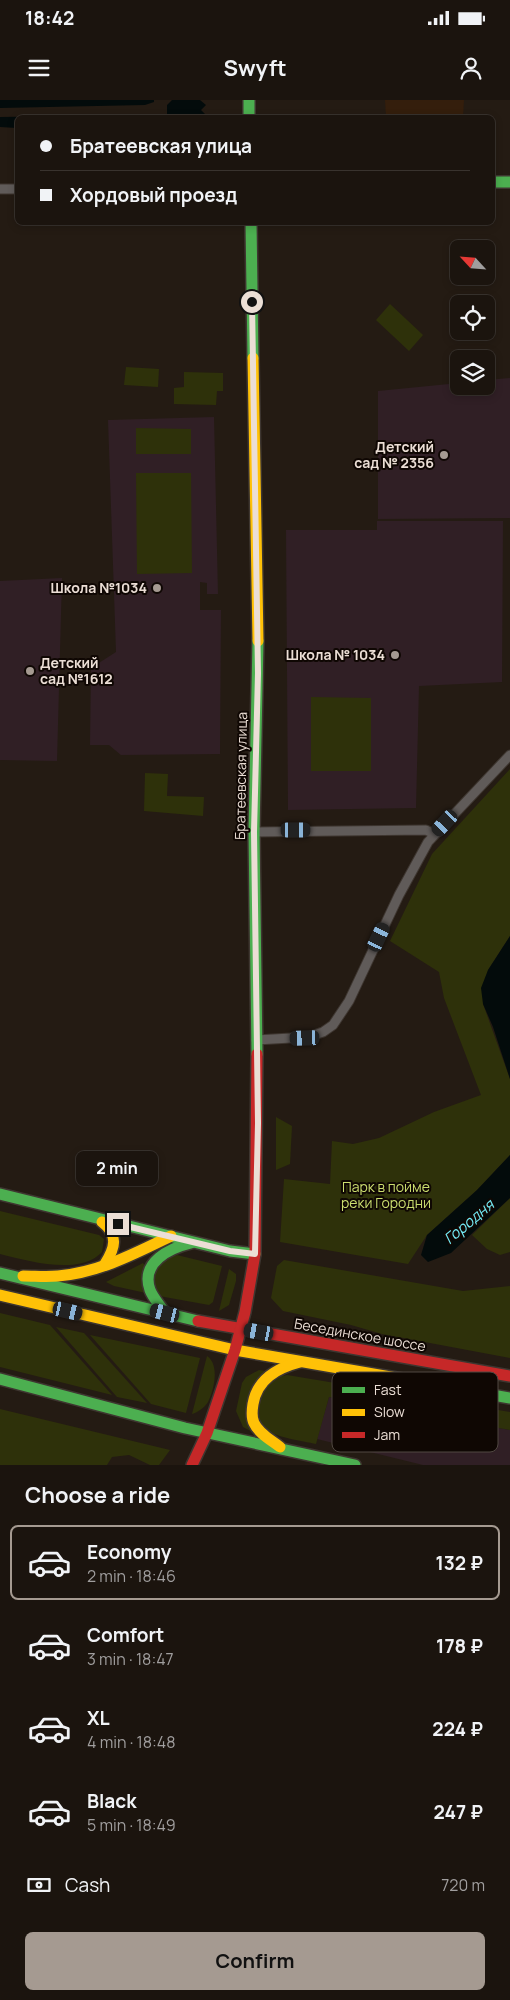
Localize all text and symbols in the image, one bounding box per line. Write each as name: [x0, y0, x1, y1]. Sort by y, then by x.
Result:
text: 18:42: [25, 5, 74, 31]
text: Swyft: [223, 53, 287, 83]
icon: menu: [25, 54, 53, 82]
icon: person: [457, 54, 485, 82]
text: Братеевская улица: [70, 133, 252, 159]
text: Хордовый проезд: [70, 182, 237, 208]
north arrow: [450, 240, 495, 285]
map controls: [450, 240, 495, 395]
route start: [241, 291, 263, 313]
button: locate: [450, 295, 495, 340]
button: layers: [450, 350, 495, 395]
place label: Детский сад № 2356: [354, 437, 434, 472]
marker: Детский сад № 2356: [438, 449, 450, 461]
place label: Школа №1034: [51, 578, 147, 597]
marker: Школа №1034: [151, 582, 163, 594]
place label: Школа № 1034: [286, 645, 385, 664]
marker: Школа № 1034: [389, 649, 401, 661]
place label: Детский сад №1612: [40, 653, 113, 688]
marker: Детский сад №1612: [24, 665, 36, 677]
street label: Братеевская улица: [230, 712, 251, 840]
car: [429, 807, 460, 839]
car: [281, 823, 311, 838]
car: [365, 920, 392, 954]
car: [289, 1030, 320, 1046]
callout: 2 min: [77, 1152, 159, 1186]
text: 2 min: [96, 1157, 138, 1179]
park label: Парк в пойме реки Городни: [341, 1177, 431, 1212]
water label: Городня: [439, 1193, 500, 1249]
route end: [107, 1213, 129, 1235]
car: [51, 1300, 84, 1322]
car: [148, 1302, 181, 1324]
street label: Бесединское шоссе: [293, 1314, 427, 1355]
car: [242, 1322, 275, 1342]
legend: [332, 1372, 498, 1452]
text: Fast: [374, 1380, 402, 1399]
text: Slow: [374, 1402, 405, 1421]
text: Jam: [374, 1425, 400, 1444]
text: Choose a ride: [25, 1480, 170, 1510]
text: Economy: [87, 1539, 171, 1565]
icon: car: [27, 1540, 72, 1585]
text: 132 ₽: [435, 1550, 483, 1576]
text: 2 min · 18:46: [87, 1565, 176, 1587]
text: Comfort: [87, 1622, 164, 1648]
icon: car: [27, 1623, 72, 1668]
text: 178 ₽: [436, 1633, 483, 1659]
text: 3 min · 18:47: [87, 1648, 174, 1670]
text: XL: [87, 1705, 110, 1731]
icon: car: [27, 1706, 72, 1751]
text: 224 ₽: [432, 1716, 483, 1742]
text: 4 min · 18:48: [87, 1731, 176, 1753]
text: Black: [87, 1788, 136, 1814]
icon: car: [27, 1789, 72, 1834]
text: 247 ₽: [434, 1799, 483, 1825]
text: 5 min · 18:49: [87, 1814, 176, 1836]
icon: cash: [25, 1871, 53, 1899]
text: Cash: [65, 1872, 110, 1898]
text: 720 m: [441, 1874, 485, 1896]
button: Confirm: [25, 1932, 485, 1990]

